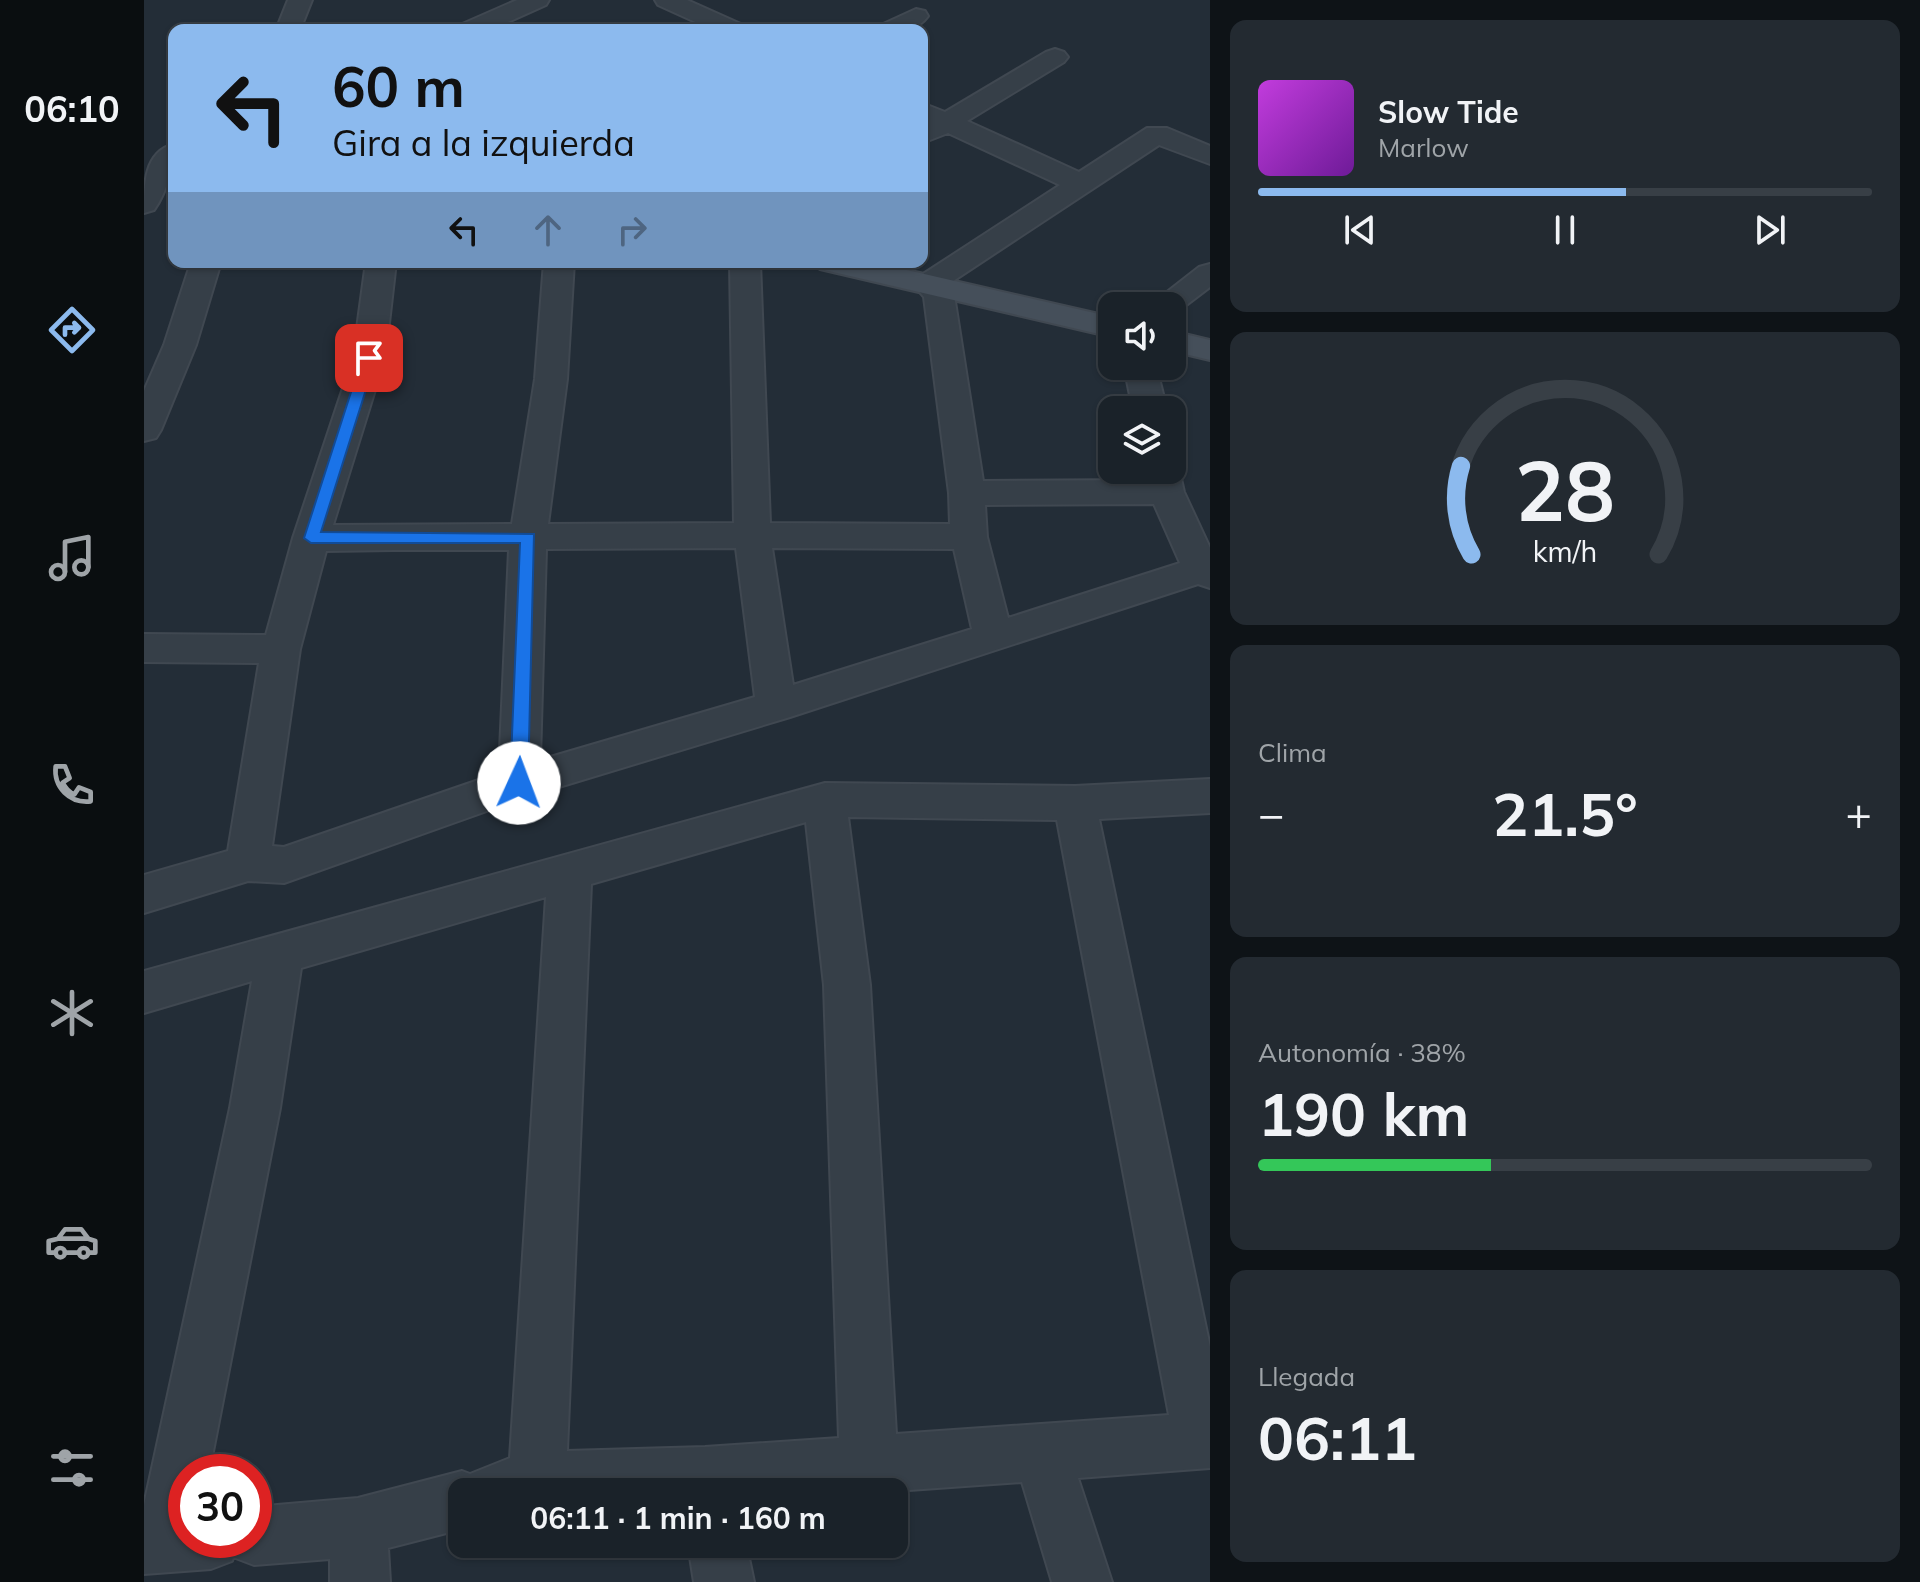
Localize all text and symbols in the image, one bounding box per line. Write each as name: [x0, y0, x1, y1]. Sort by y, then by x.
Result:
text: 60 m: [332, 51, 465, 121]
icon: left: [200, 56, 304, 160]
text: 06:10: [24, 86, 120, 131]
text: Slow Tide: [1378, 93, 1519, 131]
text: Gira a la izquierda: [332, 120, 635, 165]
text: Marlow: [1378, 131, 1469, 164]
icon: left: [442, 208, 486, 252]
icon: ahead: [526, 208, 570, 252]
icon: right: [610, 208, 654, 252]
icon: previous: [1338, 208, 1382, 252]
icon: pause: [1543, 208, 1587, 252]
icon: next: [1748, 208, 1792, 252]
map controls: [1098, 292, 1186, 484]
button: sound: [1098, 292, 1186, 380]
icon: directions: [44, 302, 100, 358]
pin: [335, 324, 403, 392]
icon: arrive: [347, 336, 391, 380]
button: layers: [1098, 396, 1186, 484]
text: 28: [1515, 436, 1615, 541]
icon: music: [44, 530, 100, 586]
text: km/h: [1533, 533, 1597, 569]
text: Clima: [1258, 736, 1327, 769]
position arrow: [477, 741, 561, 825]
icon: phone: [44, 757, 100, 813]
text: 21.5°: [1492, 776, 1638, 851]
text: −: [1258, 786, 1284, 841]
text: +: [1846, 786, 1872, 841]
icon: climate: [44, 985, 100, 1041]
text: Autonomía · 38%: [1258, 1036, 1466, 1069]
text: 190 km: [1258, 1076, 1470, 1151]
icon: car: [44, 1213, 100, 1269]
text: Llegada: [1258, 1360, 1355, 1393]
text: 06:11: [1258, 1400, 1417, 1475]
icon: filters: [44, 1440, 100, 1496]
speed limit sign: 30: [168, 1454, 272, 1558]
text: 06:11 · 1 min · 160 m: [530, 1499, 826, 1537]

